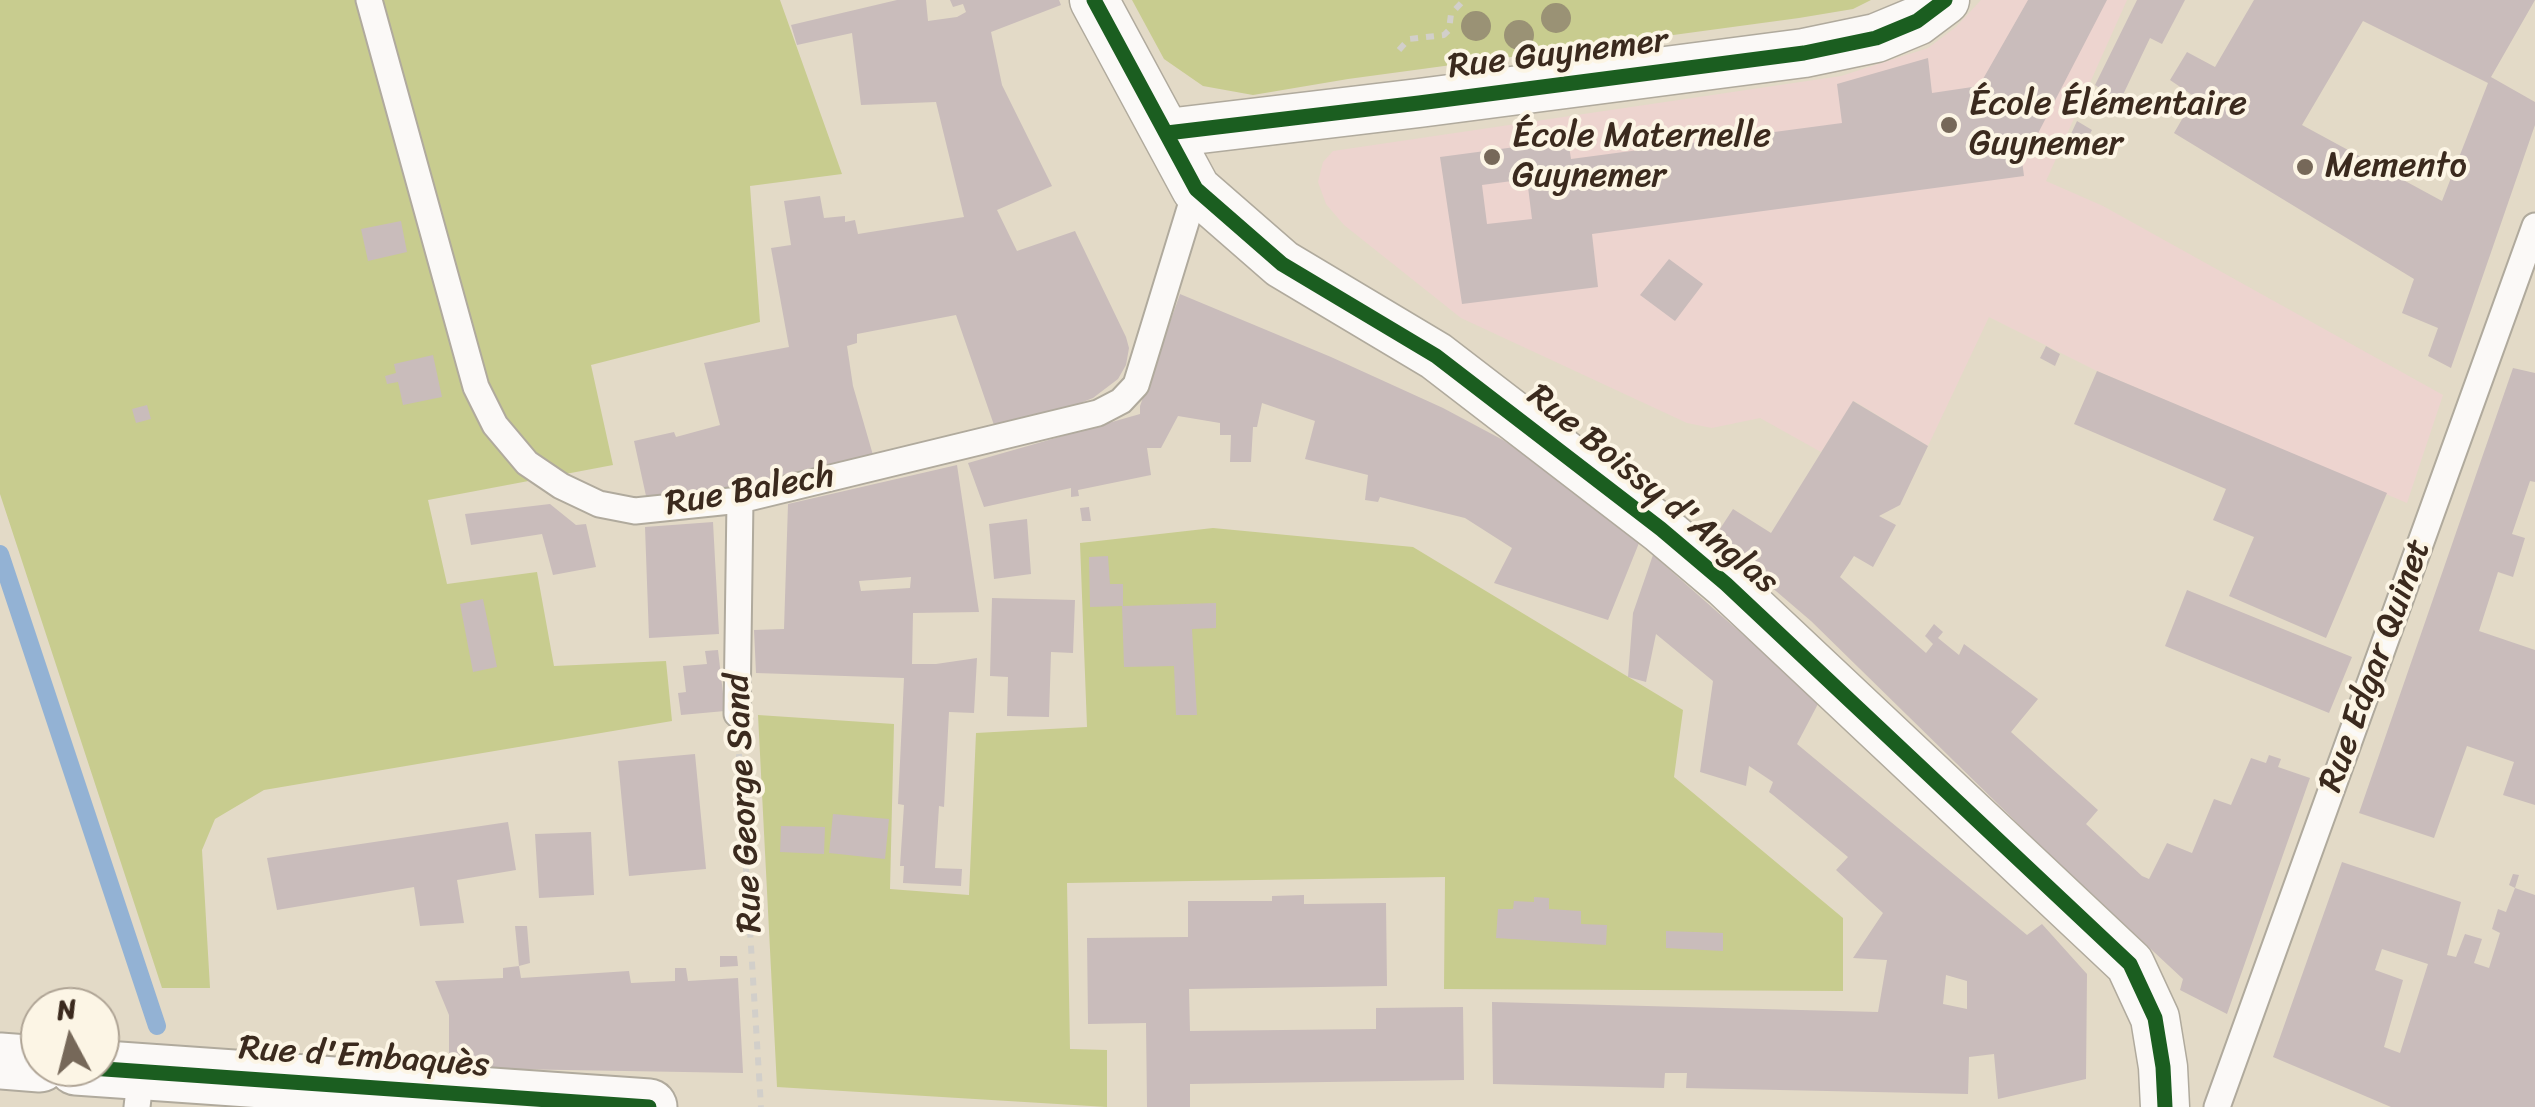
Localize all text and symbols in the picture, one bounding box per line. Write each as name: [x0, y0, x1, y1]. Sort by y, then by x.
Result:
street label: Rue Guynemer: [1446, 21, 1670, 89]
place label: École Élémentaire Guynemer: [1969, 84, 2247, 166]
marker: École Élémentaire Guynemer: [1938, 114, 1960, 136]
place label: École Maternelle Guynemer: [1512, 116, 1771, 198]
marker: École Maternelle Guynemer: [1481, 146, 1503, 168]
place label: Memento: [2325, 146, 2467, 188]
marker: Memento: [2294, 156, 2316, 178]
street label: Rue Boissy d'Anglas: [1518, 376, 1786, 604]
street label: Rue Balech: [662, 456, 838, 526]
street label: Rue Edgar Quinet: [2311, 534, 2441, 798]
street label: Rue George Sand: [717, 672, 773, 934]
text: N: [54, 983, 79, 1034]
north arrow: [20, 987, 120, 1087]
street label: Rue d'Embaquès: [237, 1028, 491, 1088]

